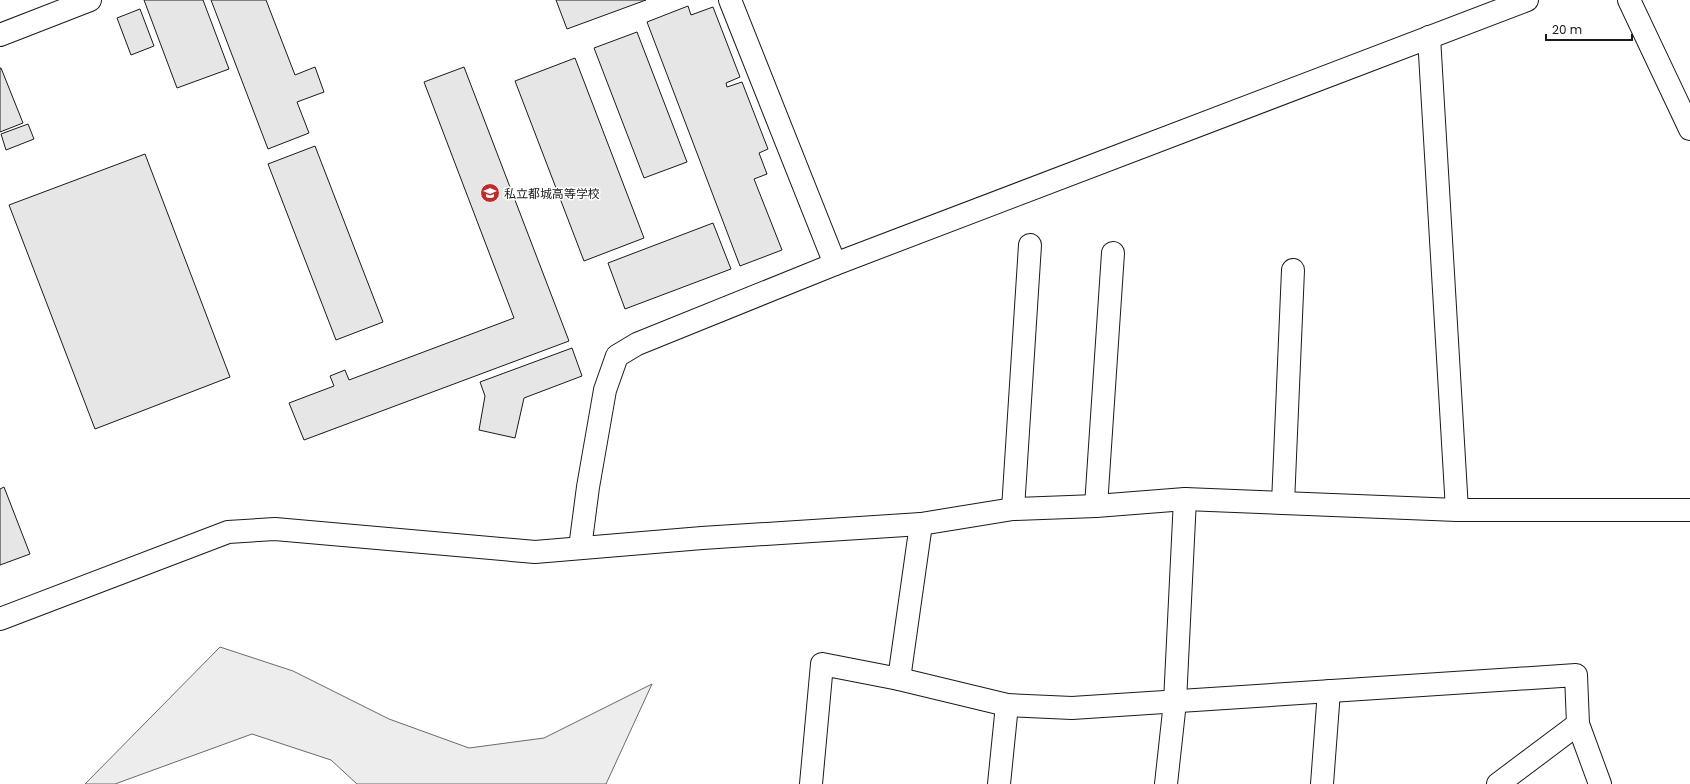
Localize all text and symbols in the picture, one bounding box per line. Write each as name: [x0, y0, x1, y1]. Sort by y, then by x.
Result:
scale bar: [1546, 16, 1632, 42]
text: 20 m: [1552, 21, 1582, 38]
school or university icon: 私立都城高等学校: [479, 182, 501, 204]
place label: 私立都城高等学校: [504, 185, 600, 202]

